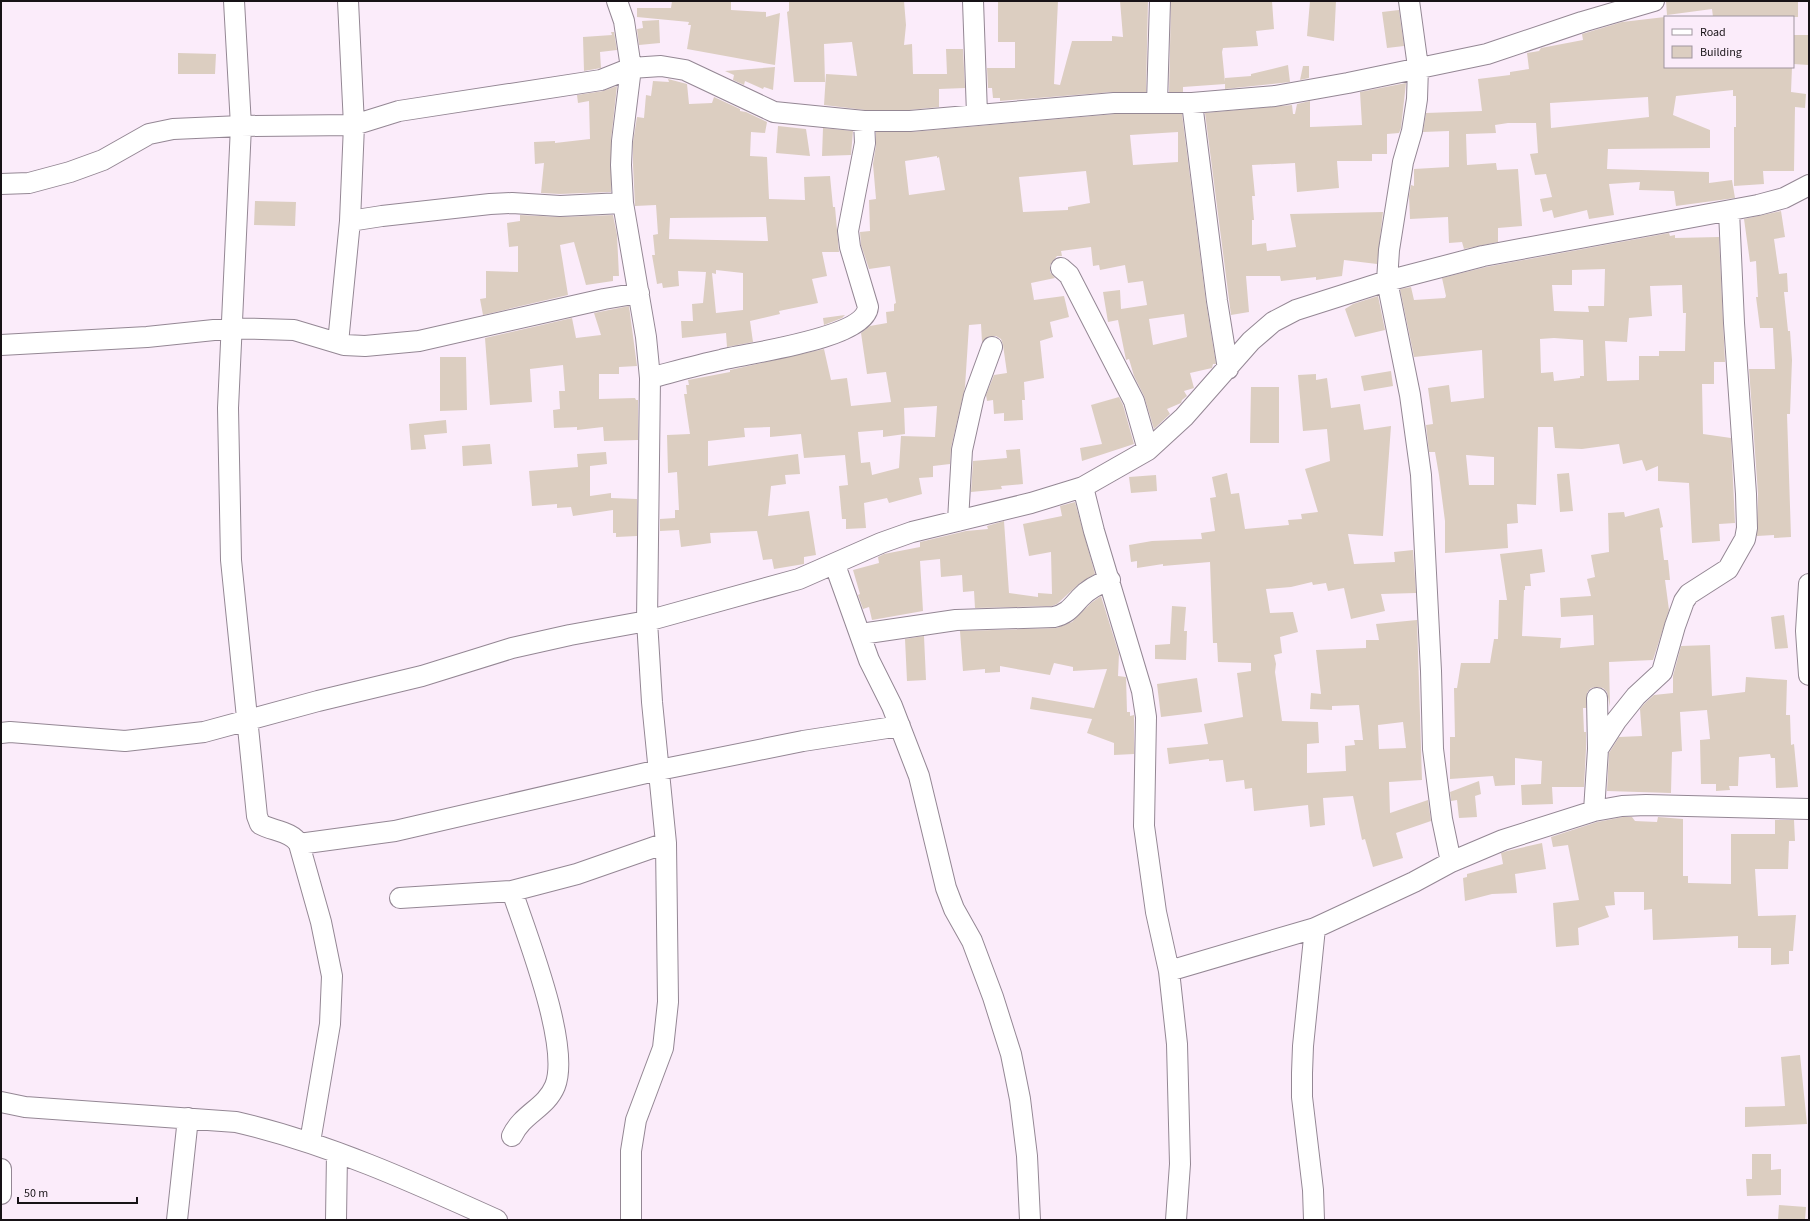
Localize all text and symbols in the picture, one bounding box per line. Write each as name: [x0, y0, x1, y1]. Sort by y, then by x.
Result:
legend: [1664, 16, 1794, 68]
text: Road: [1700, 24, 1726, 41]
text: Building: [1700, 44, 1742, 61]
scale bar: [18, 1179, 137, 1205]
text: 50 m: [24, 1185, 48, 1202]

